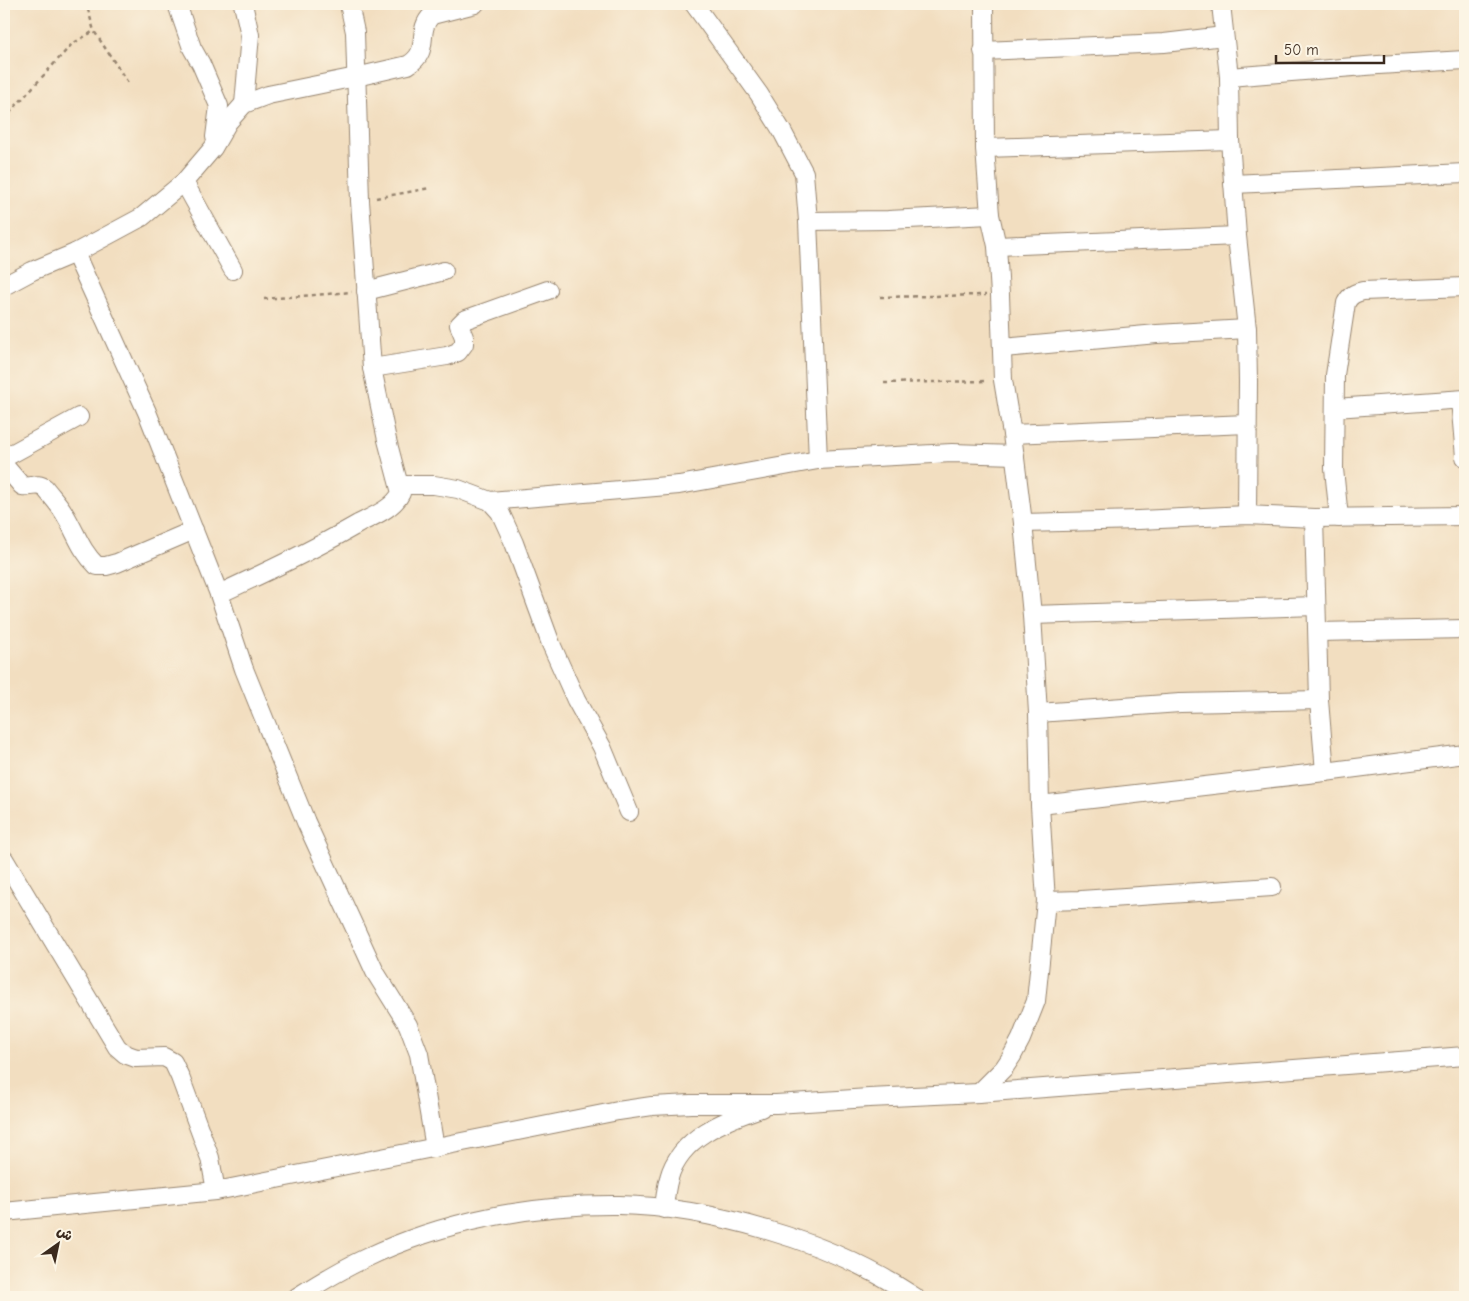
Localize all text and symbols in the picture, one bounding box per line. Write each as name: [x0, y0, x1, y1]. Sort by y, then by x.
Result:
scale bar: [1276, 32, 1384, 64]
text: 50 m: [1284, 41, 1319, 59]
north arrow: [32, 1218, 82, 1268]
text: ش: [54, 1222, 76, 1245]

